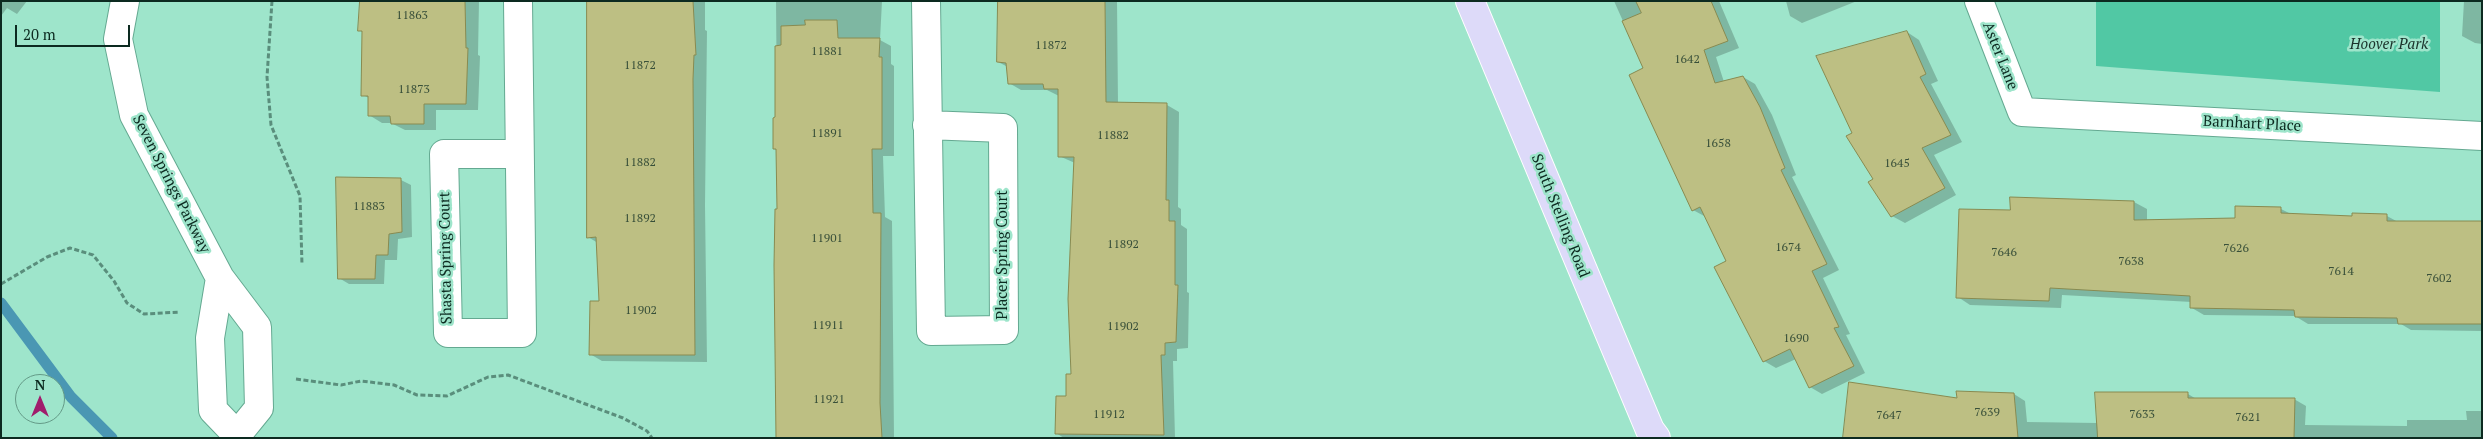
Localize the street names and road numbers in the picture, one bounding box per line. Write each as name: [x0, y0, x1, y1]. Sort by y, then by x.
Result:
street label: Aster Lane: [1978, 19, 2022, 93]
street label: Seven Springs Parkway: [128, 112, 214, 256]
street label: Barnhart Place: [2203, 112, 2301, 136]
street label: South Stelling Road: [1527, 152, 1593, 280]
street label: Placer Spring Court: [994, 190, 1012, 320]
street label: Shasta Spring Court: [436, 192, 456, 324]

